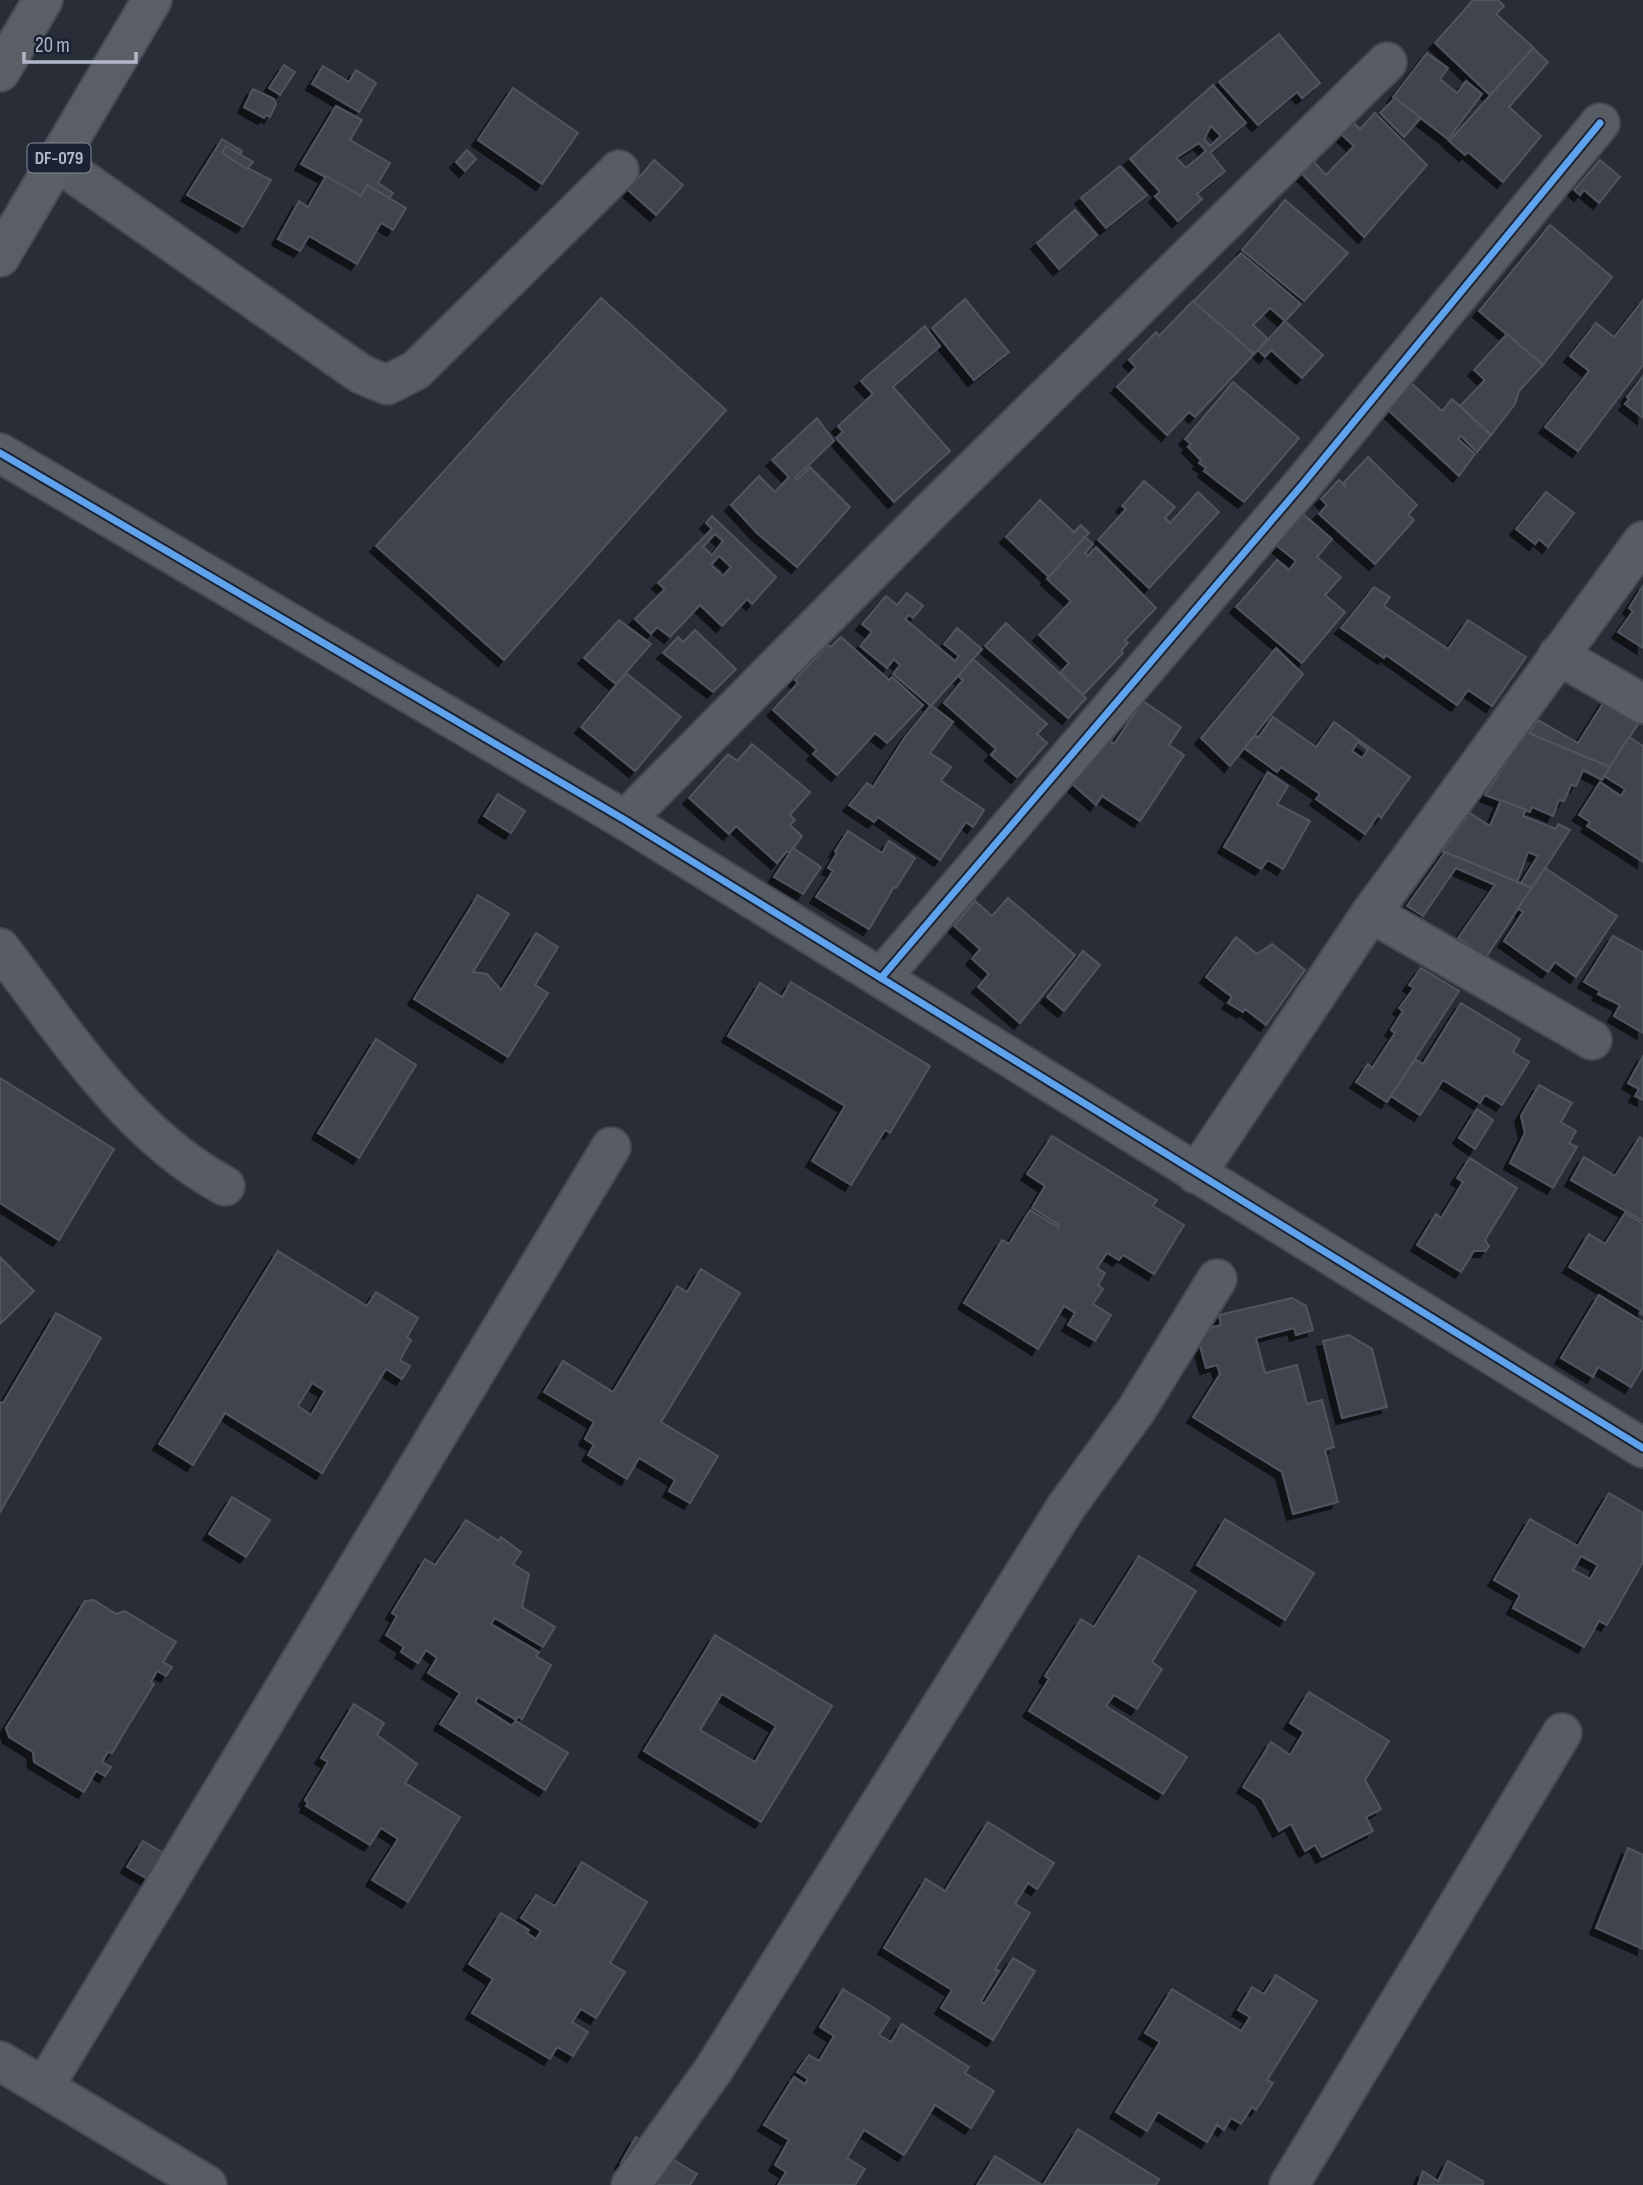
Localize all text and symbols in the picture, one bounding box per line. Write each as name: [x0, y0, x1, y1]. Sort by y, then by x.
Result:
scale bar: [24, 21, 136, 65]
text: 20 m: [35, 33, 70, 58]
road number: DF-079: [28, 144, 90, 173]

